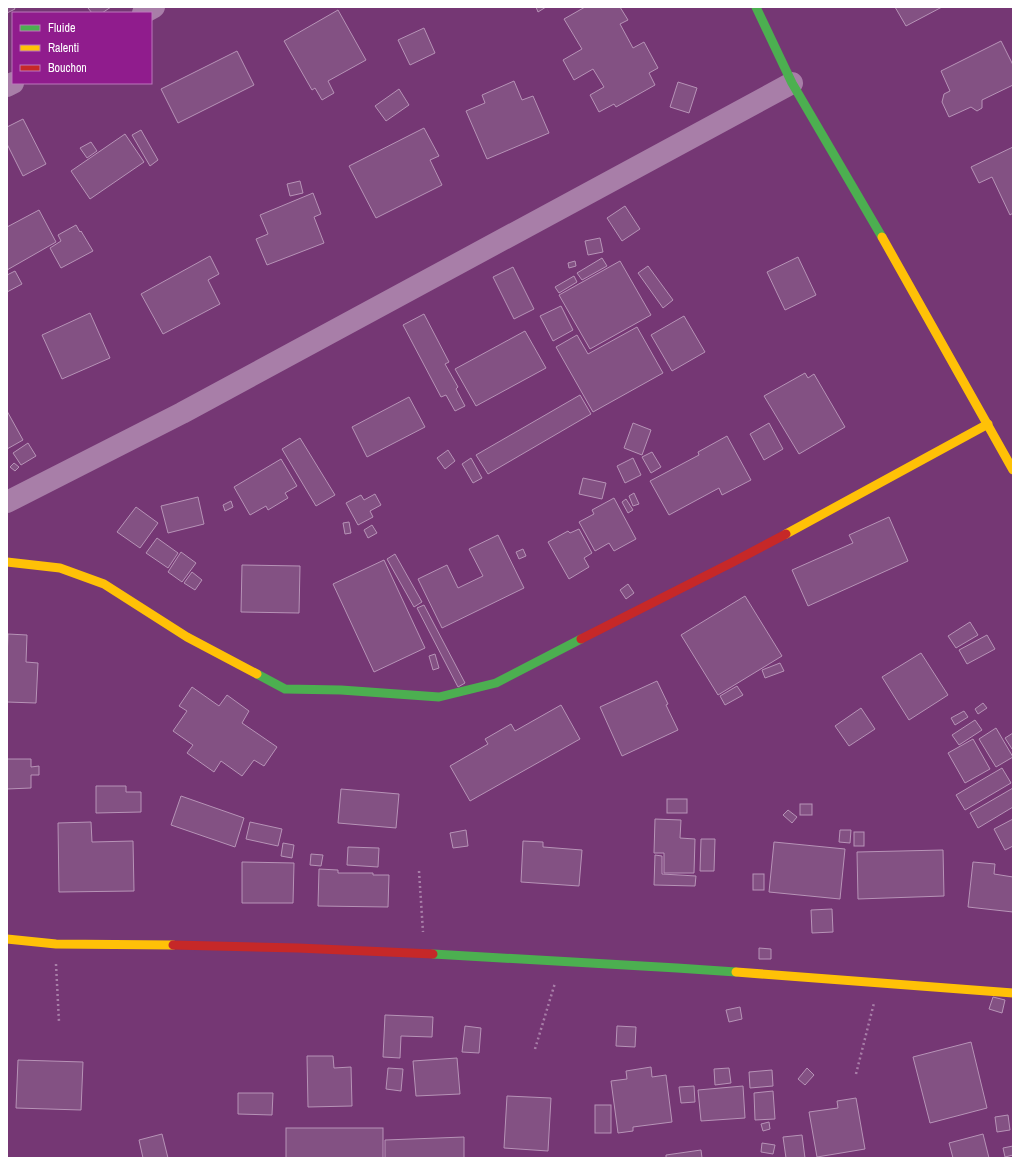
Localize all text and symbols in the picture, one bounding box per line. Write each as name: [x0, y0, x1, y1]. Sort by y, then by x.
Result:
legend: [12, 12, 152, 84]
text: Fluide: [48, 20, 75, 36]
text: Ralenti: [48, 40, 79, 56]
text: Bouchon: [48, 60, 87, 76]

